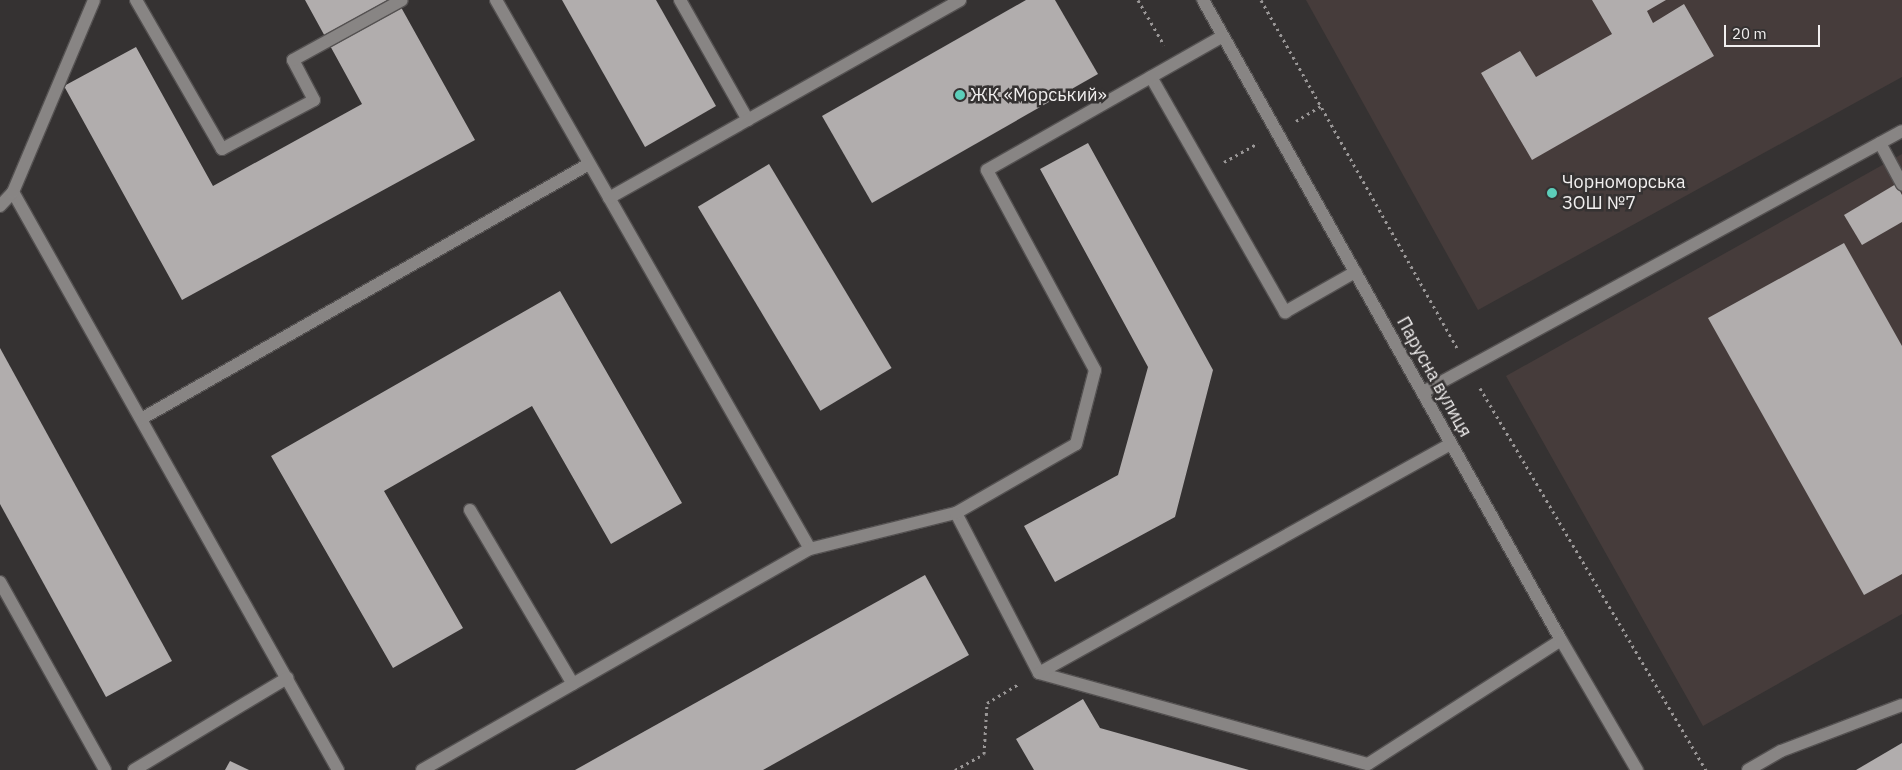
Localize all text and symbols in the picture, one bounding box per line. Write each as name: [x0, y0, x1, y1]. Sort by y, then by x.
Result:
scale bar: [1727, 15, 1823, 47]
text: 20 m: [1732, 24, 1767, 43]
place label: ЖК «Морський»: [970, 84, 1107, 106]
marker: ЖК «Морський»: [954, 89, 966, 101]
place label: Чорноморська ЗОШ №7: [1562, 172, 1686, 214]
marker: Чорноморська ЗОШ №7: [1546, 187, 1558, 199]
street label: Парусна вулиця: [1392, 313, 1476, 441]

